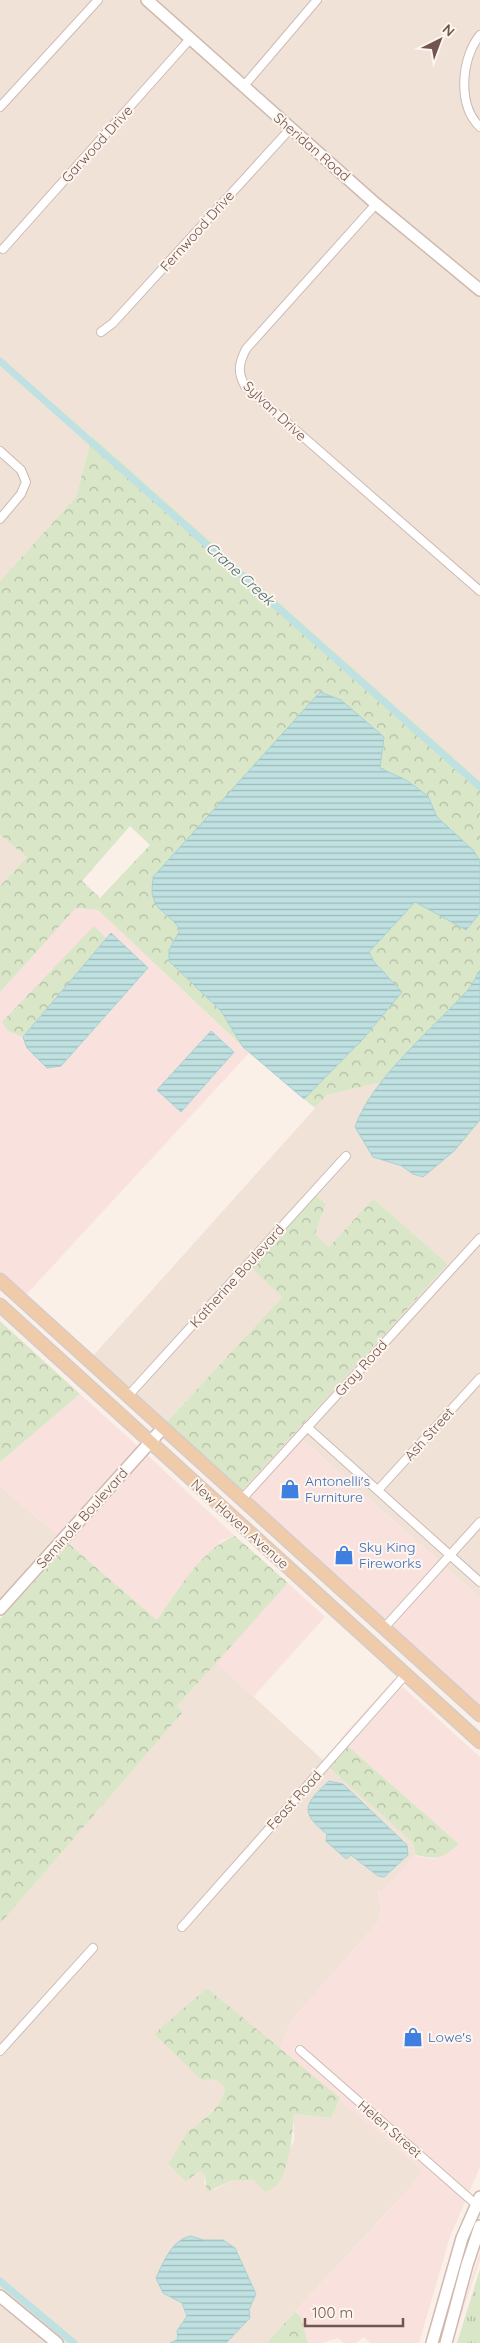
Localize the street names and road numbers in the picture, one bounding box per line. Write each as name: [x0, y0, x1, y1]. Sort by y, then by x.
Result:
street label: Garwood Drive: [58, 102, 137, 186]
street label: Sheridan Road: [270, 109, 354, 185]
street label: Fernwood Drive: [156, 187, 238, 275]
street label: Sylvan Drive: [240, 377, 311, 445]
street label: Katherine Boulevard: [186, 1221, 288, 1331]
street label: Gray Road: [331, 1336, 391, 1400]
street label: Ash Street: [400, 1403, 458, 1464]
street label: Seminole Boulevard: [32, 1464, 132, 1572]
street label: New Haven Avenue: [187, 1475, 293, 1573]
street label: Feast Road: [263, 1766, 325, 1834]
street label: Helen Street: [354, 2096, 426, 2162]

